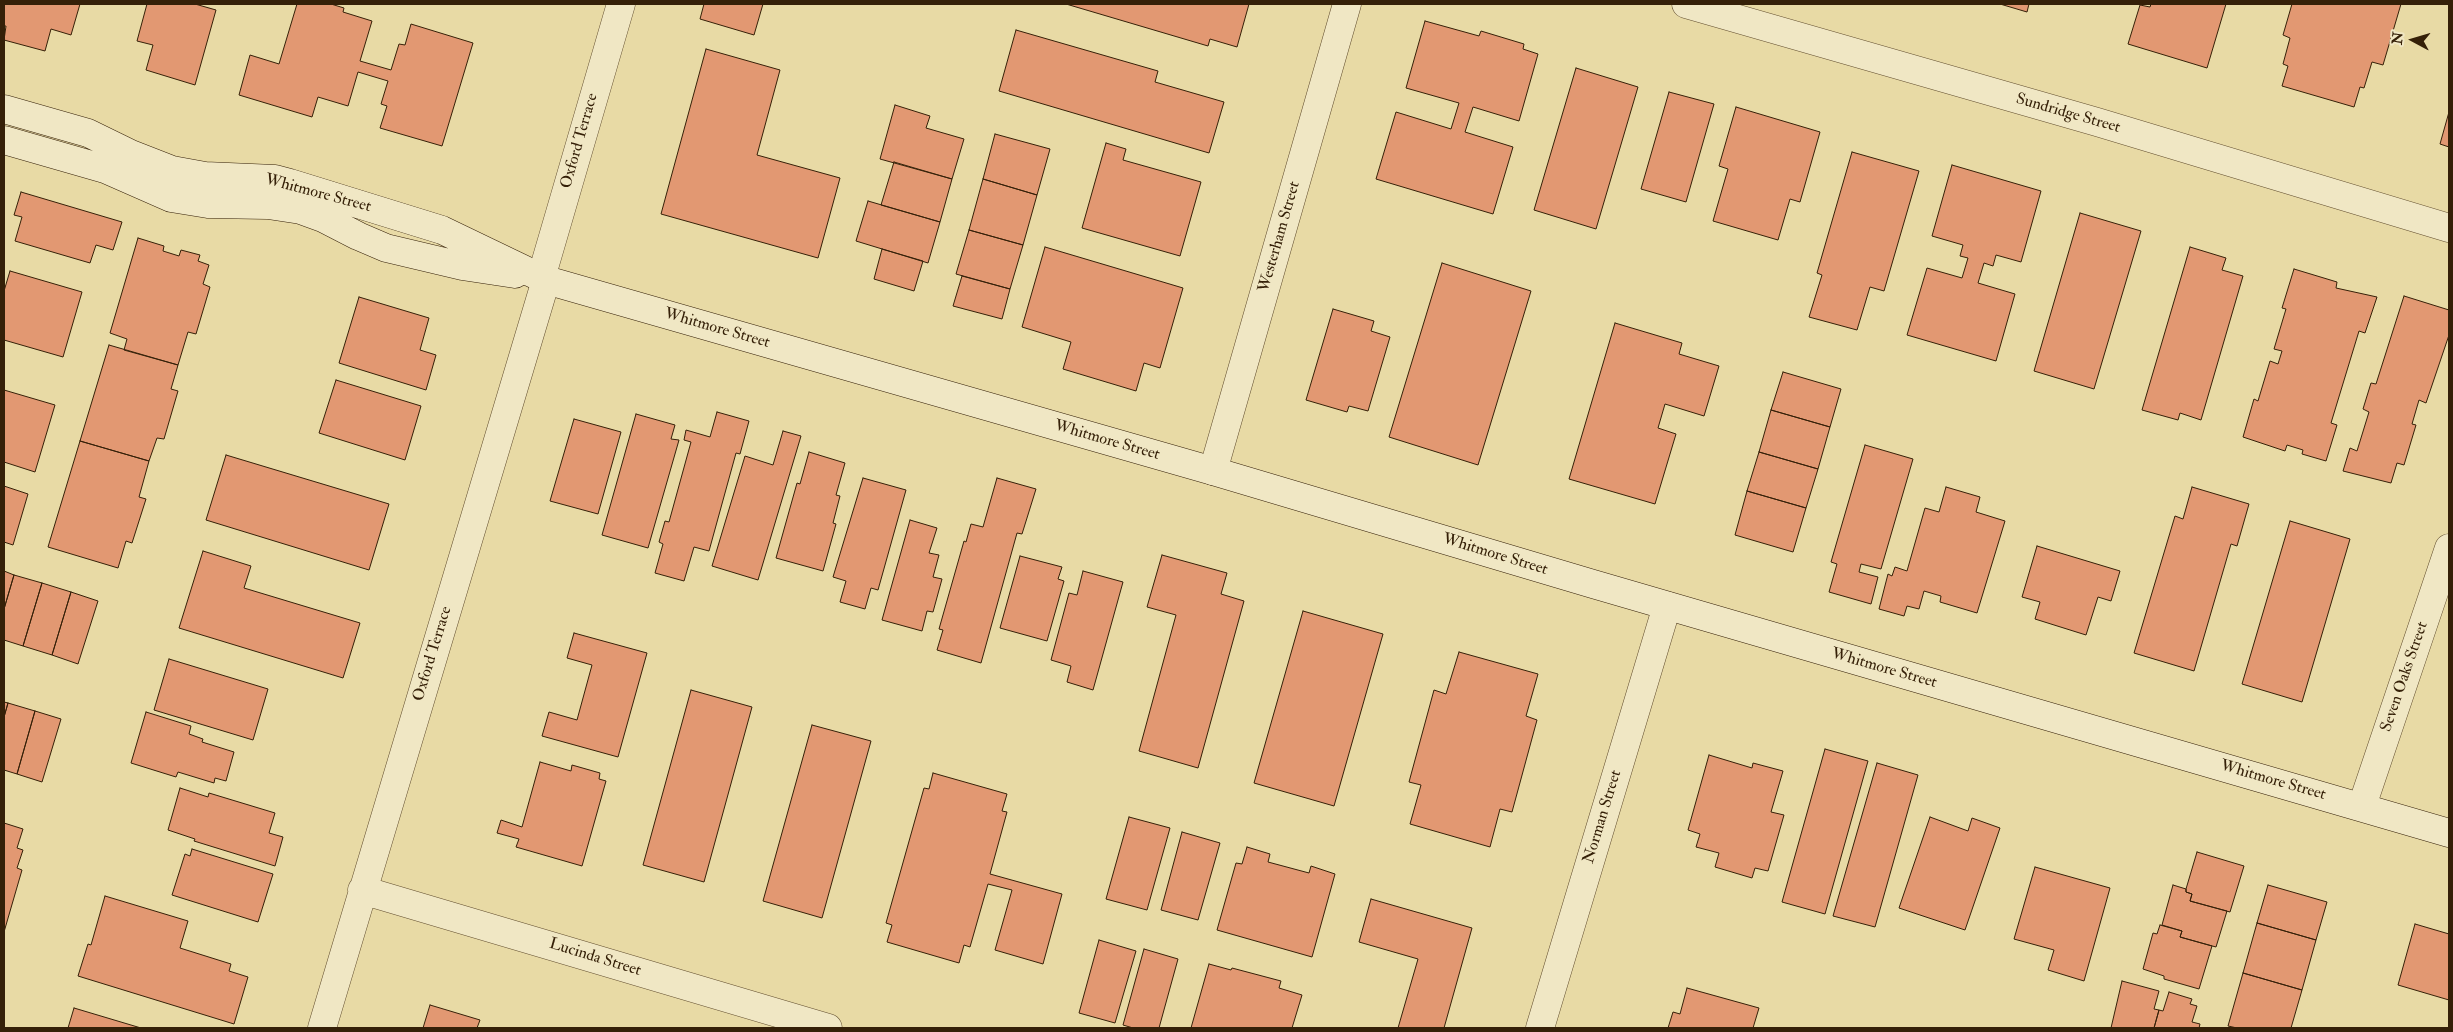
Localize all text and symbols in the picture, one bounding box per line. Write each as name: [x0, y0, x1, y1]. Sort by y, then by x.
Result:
north arrow: [2388, 15, 2438, 65]
text: N: [2388, 31, 2407, 46]
street label: Sundridge Street: [2014, 90, 2122, 138]
street label: Oxford Terrace: [557, 91, 603, 191]
street label: Whitmore Street: [263, 171, 373, 217]
street label: Westerham Street: [1255, 180, 1305, 294]
street label: Whitmore Street: [662, 305, 772, 353]
street label: Whitmore Street: [1052, 417, 1162, 465]
street label: Whitmore Street: [1440, 530, 1550, 580]
street label: Oxford Terrace: [409, 604, 457, 704]
street label: Seven Oaks Street: [2377, 619, 2433, 735]
street label: Whitmore Street: [1829, 645, 1939, 693]
street label: Whitmore Street: [2218, 757, 2328, 805]
street label: Norman Street: [1580, 768, 1626, 866]
street label: Lucinda Street: [547, 935, 643, 981]

